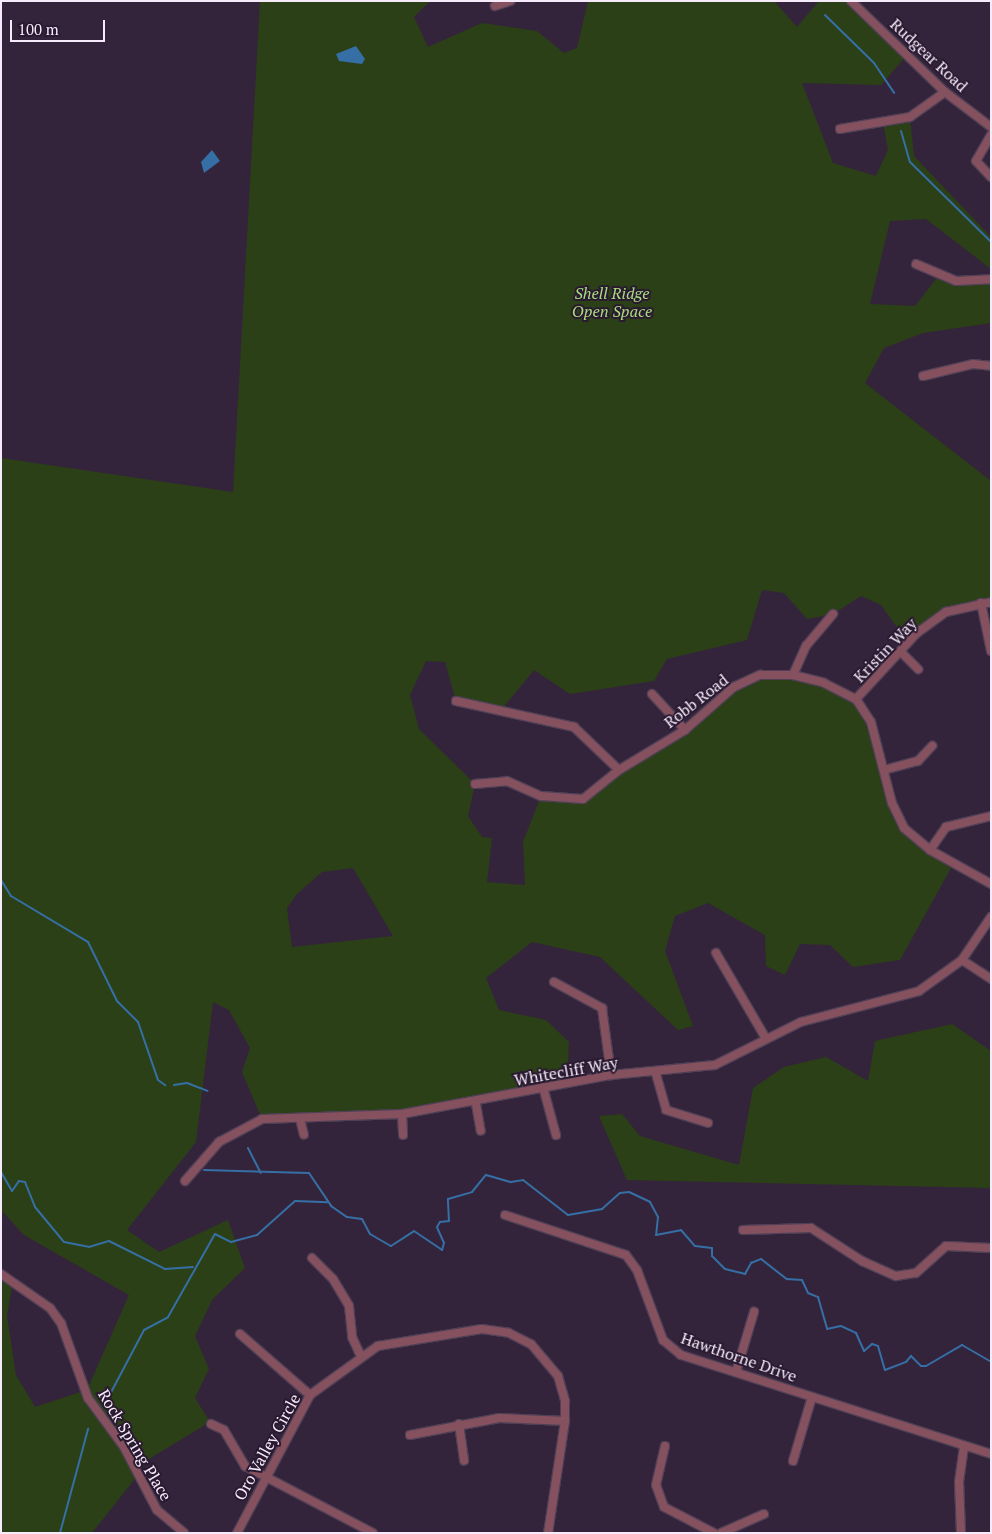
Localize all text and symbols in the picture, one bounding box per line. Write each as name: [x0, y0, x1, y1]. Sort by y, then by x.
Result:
scale bar: [12, 10, 108, 42]
street label: Rudgear Road: [886, 14, 972, 96]
text: 100 m: [18, 19, 59, 39]
park label: Shell Ridge Open Space: [572, 283, 652, 321]
street label: Kristin Way: [849, 614, 921, 686]
street label: Robb Road: [660, 670, 732, 732]
street label: Whitecliff Way: [513, 1052, 619, 1090]
street label: Hawthorne Drive: [679, 1328, 799, 1386]
street label: Rock Spring Place: [94, 1386, 176, 1504]
street label: Oro Valley Circle: [230, 1390, 304, 1504]

